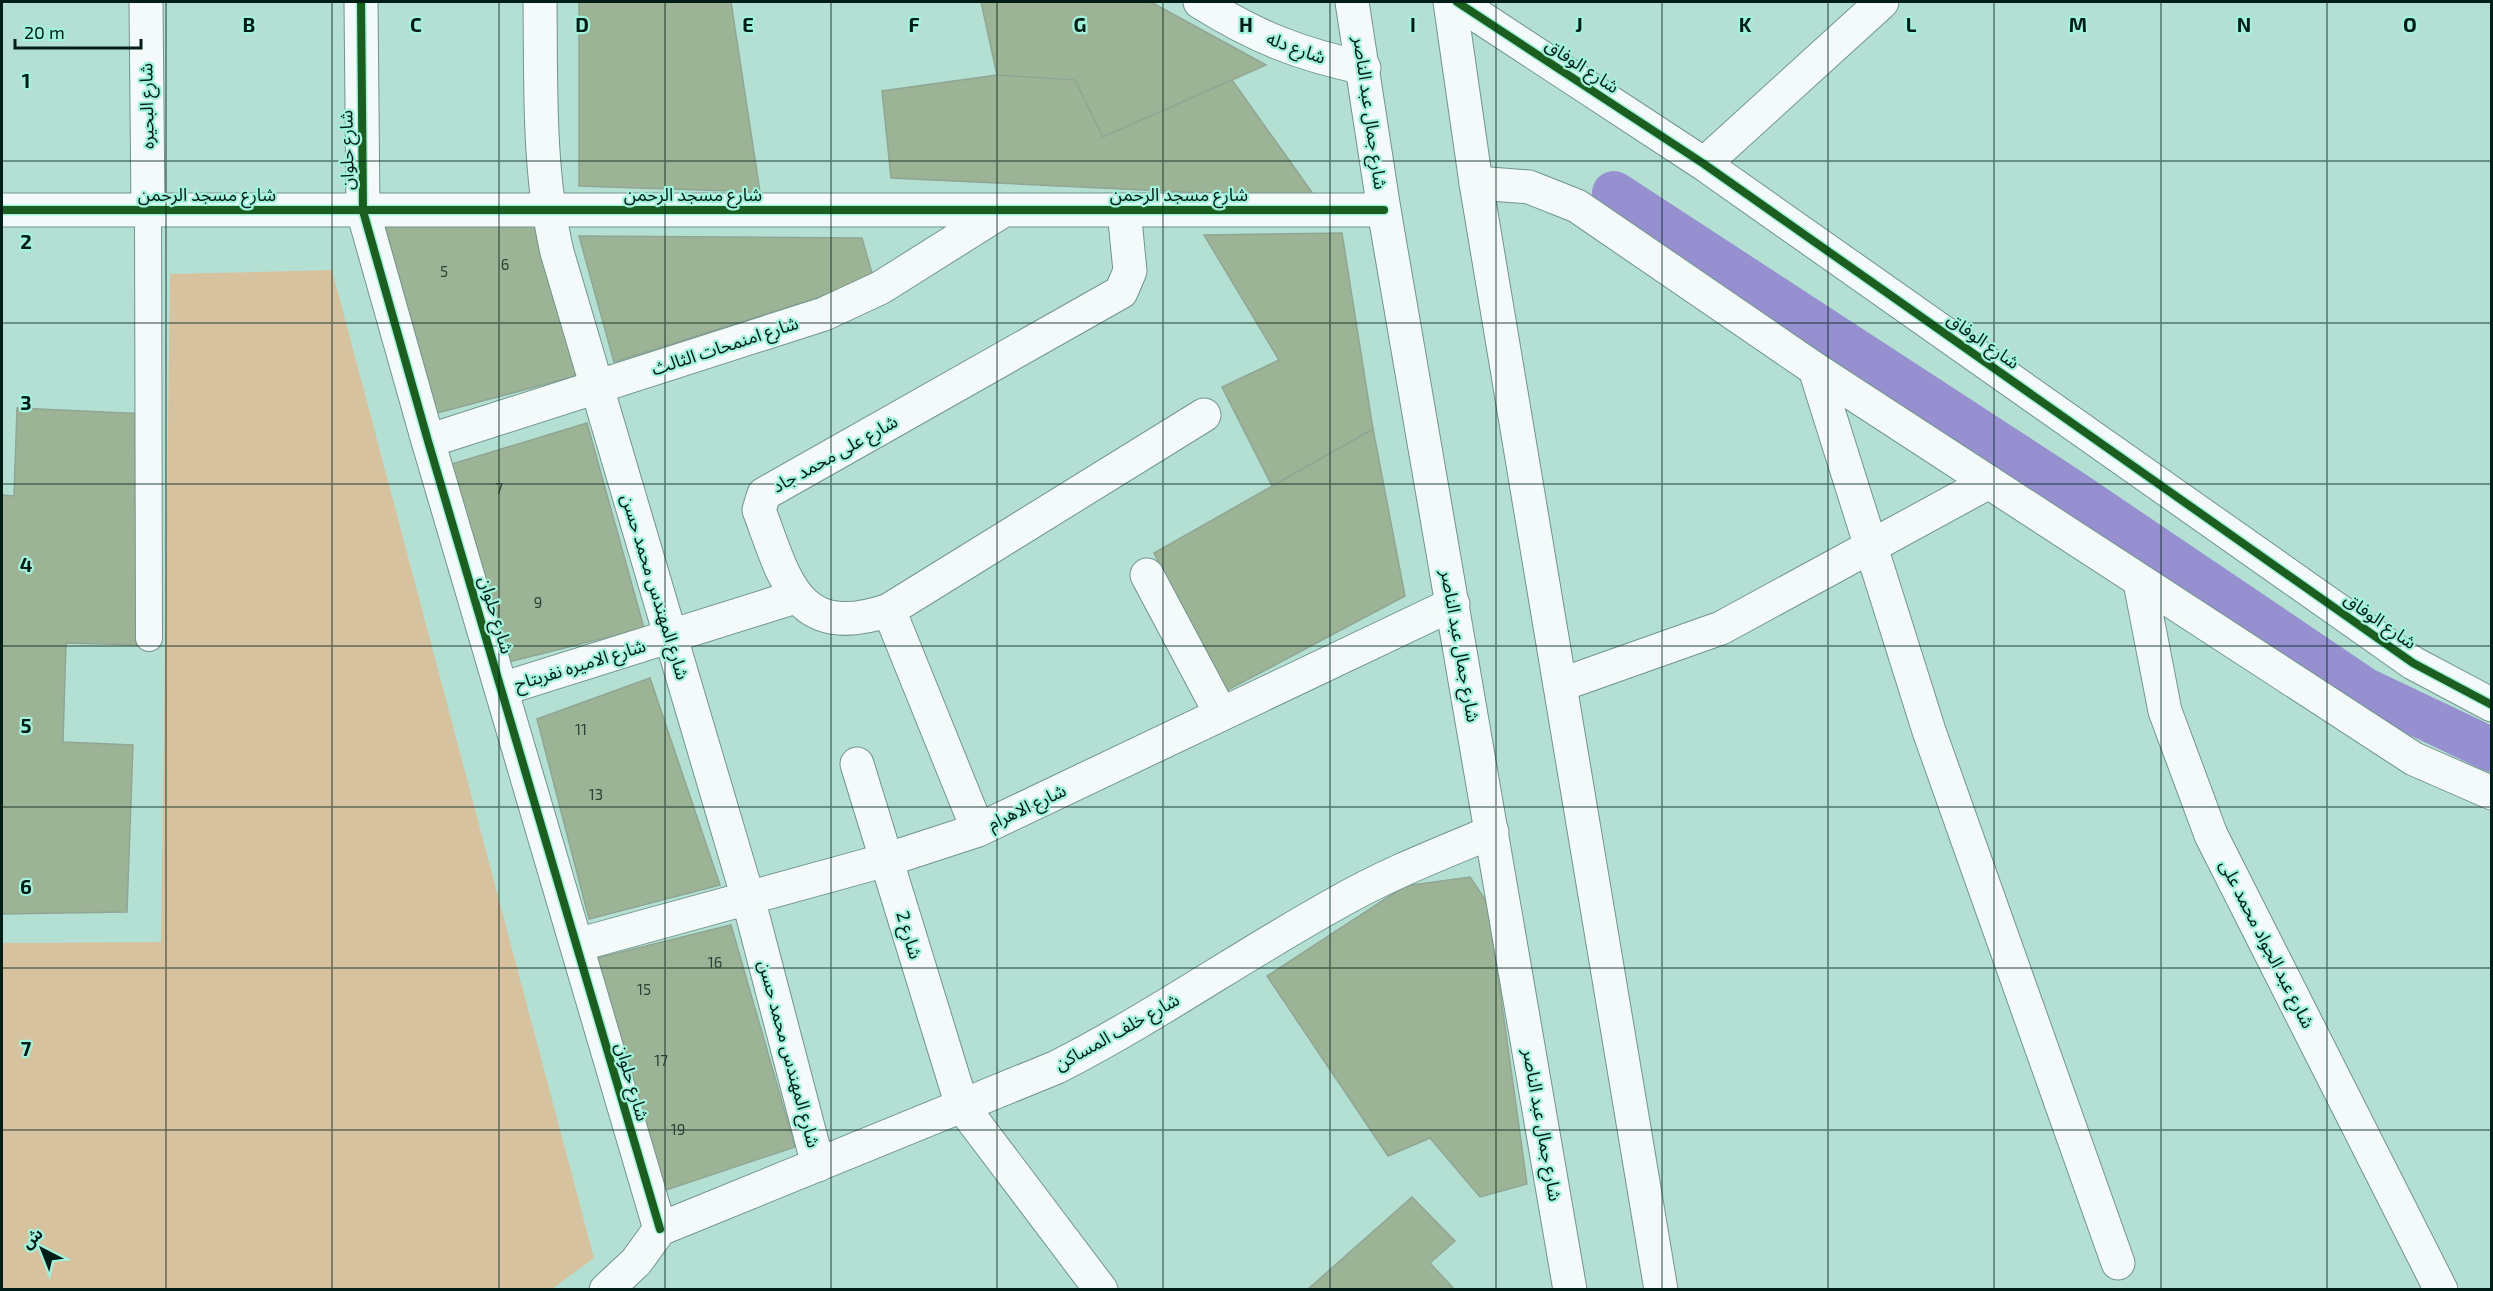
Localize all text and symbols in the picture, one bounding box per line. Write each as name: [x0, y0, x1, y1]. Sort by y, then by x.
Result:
scale bar: [15, 12, 141, 50]
text: B: [243, 12, 255, 36]
text: C: [410, 12, 422, 36]
text: D: [575, 12, 589, 36]
text: E: [742, 12, 754, 36]
text: F: [908, 12, 920, 36]
text: G: [1074, 12, 1086, 36]
text: H: [1239, 12, 1253, 36]
text: I: [1410, 12, 1416, 36]
text: J: [1575, 12, 1583, 36]
text: K: [1739, 12, 1752, 36]
text: L: [1906, 12, 1917, 36]
text: M: [2069, 12, 2087, 36]
text: N: [2237, 12, 2251, 36]
text: O: [2403, 12, 2417, 36]
text: 20 m: [24, 21, 65, 43]
street label: شارع دله: [1262, 26, 1329, 72]
street label: شارع الوفاق: [1539, 33, 1624, 101]
street label: شارع جمال عبد الناصر: [1345, 34, 1393, 191]
street label: شارع البحيره: [134, 63, 162, 149]
text: 1: [22, 68, 30, 92]
street label: شارع حلوان: [334, 110, 362, 190]
street label: شارع مسجد الرحمن: [138, 183, 276, 209]
street label: شارع مسجد الرحمن: [624, 183, 762, 209]
street label: شارع مسجد الرحمن: [1110, 183, 1248, 209]
text: 2: [20, 229, 32, 253]
house number: 6: [501, 255, 509, 273]
house number: 5: [440, 262, 448, 280]
street label: شارع الوفاق: [1941, 307, 2024, 376]
street label: شارع امنمحات الثالث: [648, 311, 802, 383]
text: 3: [20, 390, 32, 414]
street label: شارع على محمد جاد: [768, 410, 903, 500]
house number: 7: [495, 479, 503, 497]
street label: شارع المهندس محمد حسن: [613, 491, 695, 683]
text: 4: [20, 552, 33, 576]
street label: شارع جمال عبد الناصر: [1433, 567, 1485, 724]
street label: شارع حلوان: [471, 573, 519, 657]
street label: شارع الوفاق: [2338, 587, 2421, 656]
house number: 9: [534, 593, 542, 611]
street label: شارع الاميره نفربتاح: [511, 634, 649, 698]
text: 5: [20, 713, 32, 737]
house number: 11: [575, 720, 587, 738]
street label: شارع الاهرام: [984, 778, 1071, 837]
house number: 13: [589, 785, 603, 803]
street label: شارع عبد الجواد محمد على: [2212, 856, 2320, 1033]
text: 6: [20, 874, 32, 898]
street label: شارع 2: [888, 908, 928, 963]
house number: 16: [708, 953, 722, 971]
street label: شارع المهندس محمد حسن: [750, 958, 826, 1151]
house number: 15: [637, 980, 651, 998]
street label: شارع خلف المساكن: [1050, 988, 1185, 1078]
text: 7: [21, 1036, 32, 1060]
street label: شارع حلوان: [607, 1040, 655, 1124]
street label: شارع جمال عبد الناصر: [1515, 1046, 1567, 1203]
house number: 17: [654, 1051, 668, 1069]
house number: 19: [671, 1120, 685, 1138]
north arrow: [12, 1219, 72, 1279]
text: ش: [17, 1223, 47, 1253]

